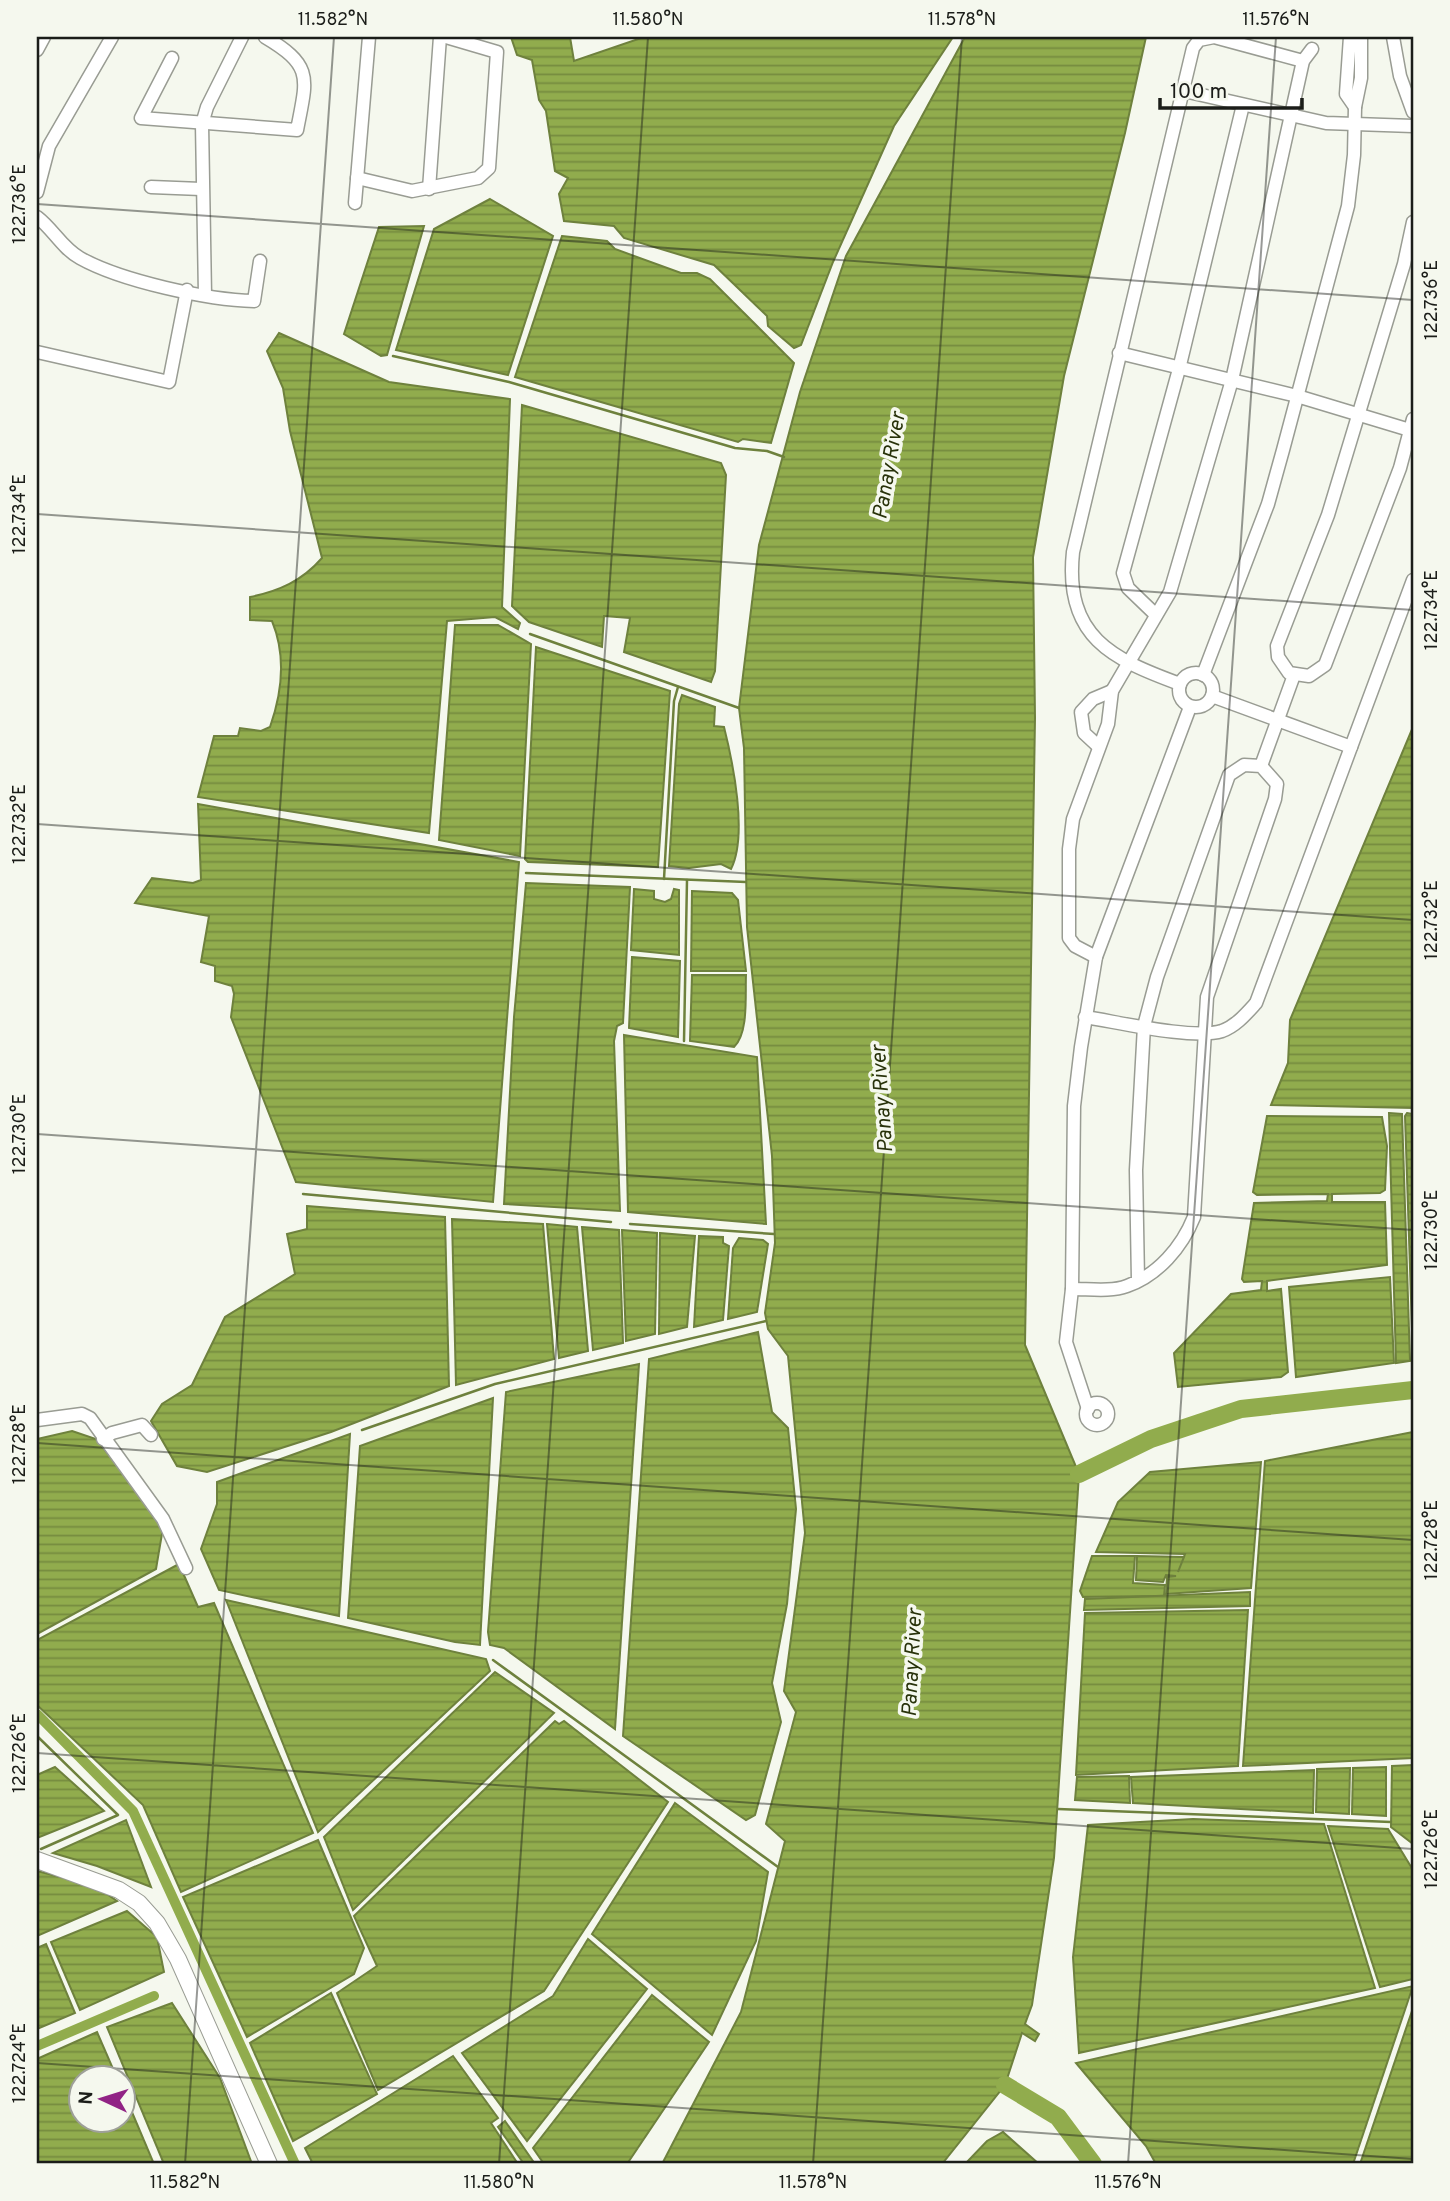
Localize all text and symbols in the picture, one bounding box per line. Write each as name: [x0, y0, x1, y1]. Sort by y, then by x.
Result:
text: 11.582°N: [298, 9, 368, 32]
text: 11.580°N: [612, 9, 684, 32]
text: 11.578°N: [928, 9, 996, 32]
text: 11.576°N: [1242, 9, 1310, 32]
scale bar: [1160, 66, 1301, 110]
text: 100 m: [1170, 79, 1227, 106]
text: 122.736°E: [9, 164, 32, 244]
text: 122.736°E: [1421, 260, 1444, 340]
water label: Panay River: [867, 408, 913, 522]
text: 122.734°E: [9, 474, 32, 554]
text: 122.734°E: [1421, 570, 1444, 650]
text: 122.732°E: [9, 784, 32, 864]
text: 122.732°E: [1421, 880, 1444, 960]
water label: Panay River: [866, 1042, 900, 1154]
text: 122.730°E: [9, 1094, 32, 1174]
text: 122.730°E: [1421, 1190, 1444, 1270]
text: 122.728°E: [9, 1404, 32, 1484]
text: 122.728°E: [1421, 1500, 1444, 1580]
water label: Panay River: [897, 1606, 929, 1718]
text: 122.726°E: [9, 1713, 32, 1793]
text: 122.726°E: [1421, 1809, 1444, 1889]
text: 122.724°E: [9, 2023, 32, 2103]
north arrow: [66, 2064, 136, 2134]
text: N: [75, 2090, 99, 2106]
text: 11.582°N: [150, 2172, 220, 2195]
text: 11.580°N: [463, 2172, 535, 2195]
text: 11.578°N: [779, 2172, 847, 2195]
text: 11.576°N: [1094, 2172, 1162, 2195]

